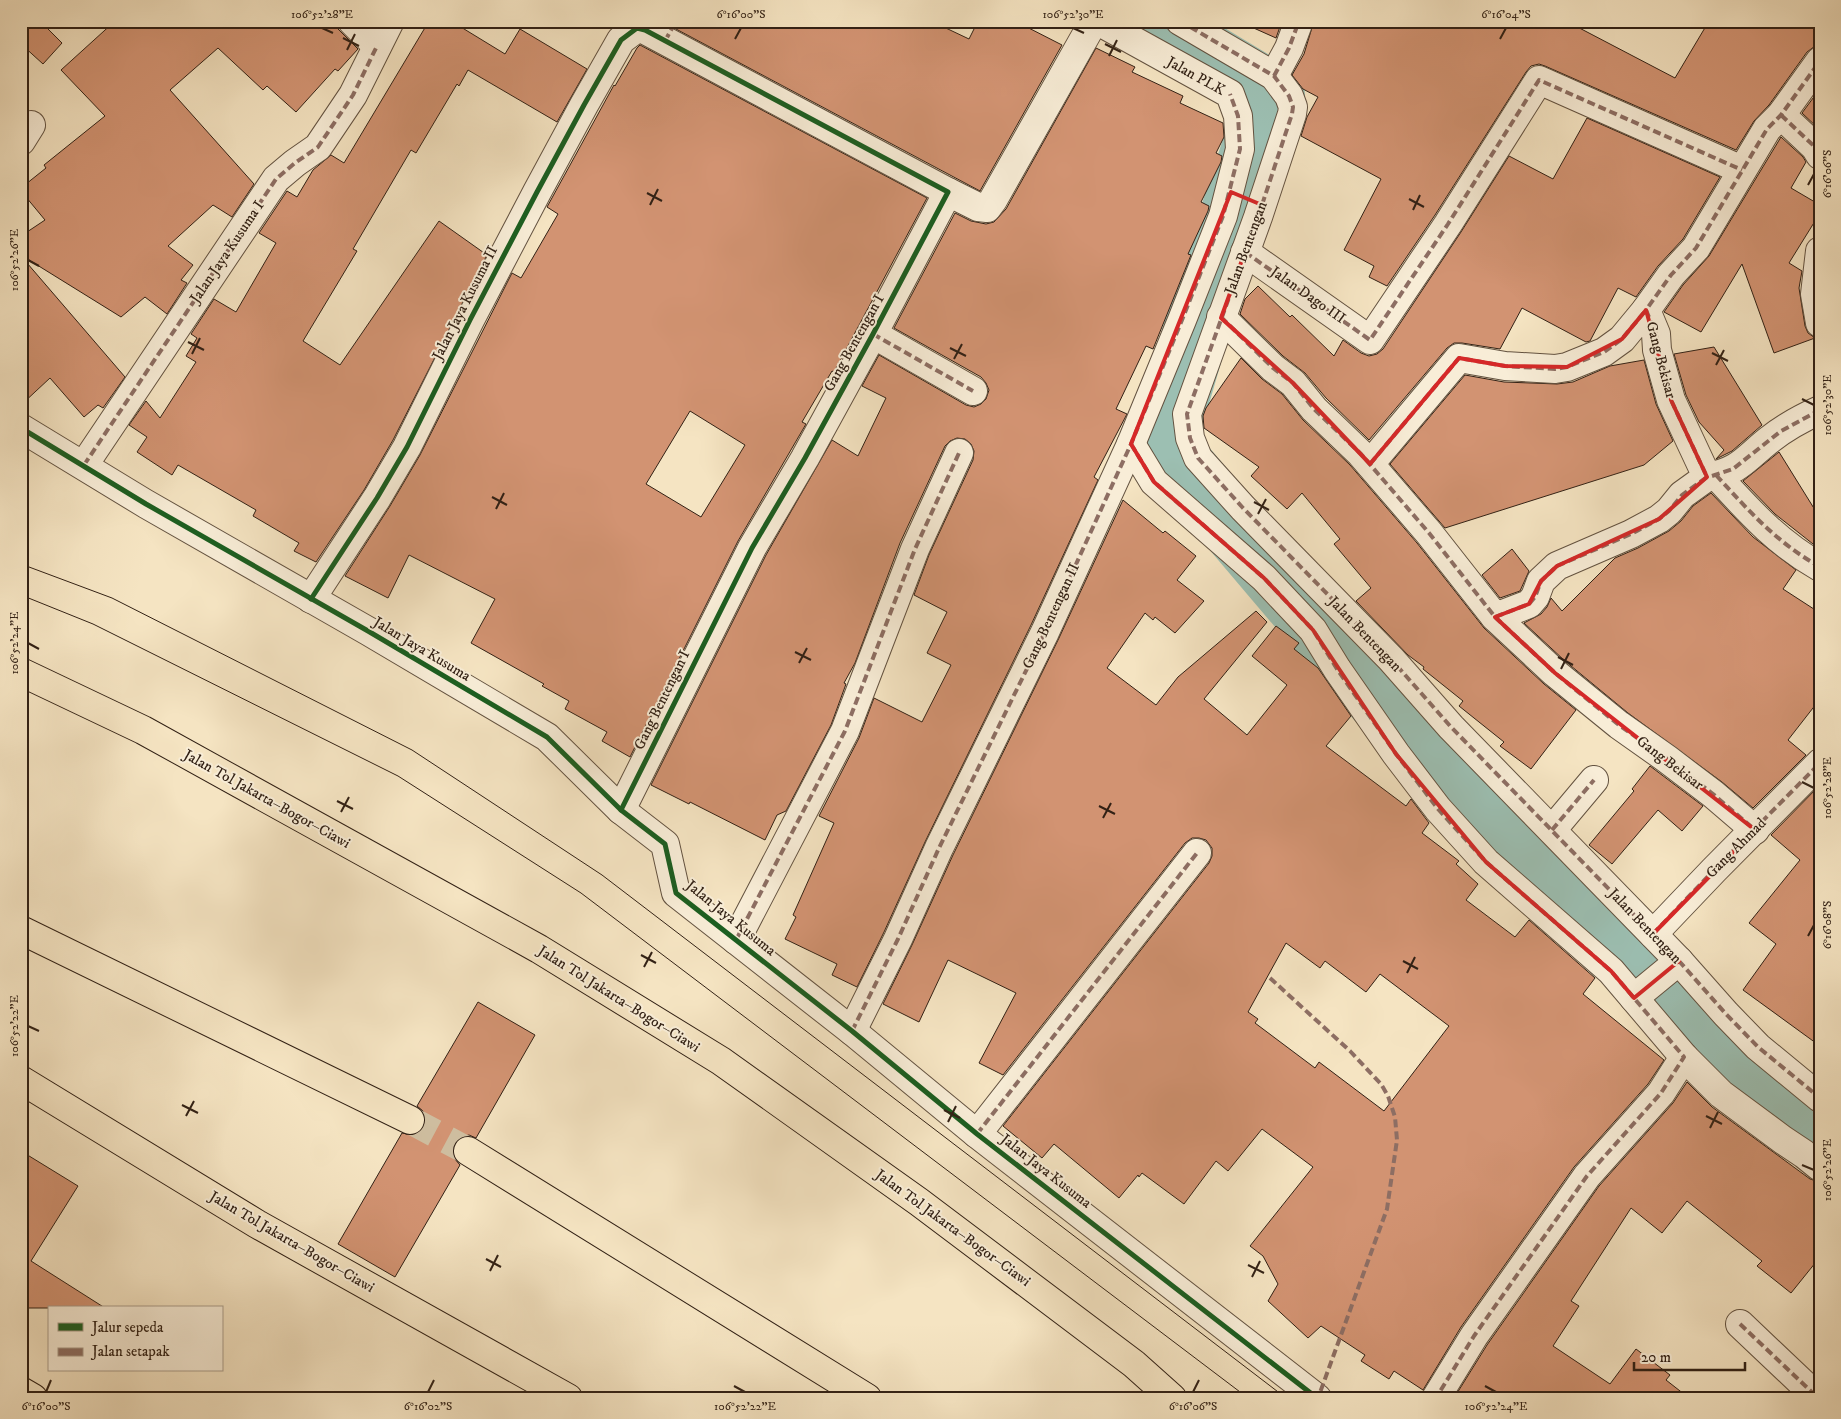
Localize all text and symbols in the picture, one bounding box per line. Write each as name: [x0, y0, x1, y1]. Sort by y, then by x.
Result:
text: 106°52'28"E: [291, 7, 354, 22]
text: 6°16'00"S: [717, 7, 765, 22]
text: 106°52'30"E: [1042, 7, 1104, 22]
text: 6°16'04"S: [1481, 7, 1531, 22]
street label: Jalan PLK: [1162, 51, 1229, 100]
text: 6°16'06"S: [1820, 150, 1835, 198]
street label: Jalan Jaya Kusuma I: [185, 197, 268, 309]
street label: Jalan Bentengan: [1220, 199, 1272, 299]
text: 106°52'26"E: [7, 228, 22, 291]
street label: Jalan Jaya Kusuma II: [427, 243, 502, 365]
street label: Jalan Dago III: [1265, 261, 1349, 328]
street label: Gang Bentengan I: [819, 291, 889, 395]
street label: Gang Bekisar: [1642, 319, 1681, 401]
text: 106°52'30"E: [1820, 374, 1835, 436]
street label: Gang Bentengan II: [1018, 560, 1084, 672]
street label: Jalan Bentengan: [1323, 591, 1406, 676]
text: 106°52'24"E: [7, 611, 22, 675]
street label: Jalan Jaya Kusuma: [368, 611, 475, 686]
street label: Gang Bentengan I: [630, 647, 694, 753]
street label: Gang Bekisar: [1633, 732, 1708, 795]
street label: Jalan Tol Jakarta–Bogor–Ciawi: [179, 744, 354, 853]
text: 106°52'28"E: [1820, 756, 1835, 819]
street label: Gang Ahmad: [1702, 813, 1771, 882]
street label: Jalan Jaya Kusuma: [681, 875, 780, 960]
street label: Jalan Bentengan: [1603, 883, 1686, 968]
text: 6°16'08"S: [1820, 901, 1835, 949]
street label: Jalan Tol Jakarta–Bogor–Ciawi: [533, 940, 704, 1057]
text: 106°52'22"E: [7, 994, 22, 1057]
street label: Jalan Jaya Kusuma: [995, 1128, 1096, 1213]
text: 106°52'26"E: [1820, 1138, 1835, 1201]
street label: Jalan Tol Jakarta–Bogor–Ciawi: [870, 1164, 1035, 1291]
street label: Jalan Tol Jakarta–Bogor–Ciawi: [204, 1186, 378, 1297]
legend: [48, 1306, 222, 1372]
text: Jalur sepeda: [90, 1318, 164, 1337]
scale bar: [1634, 1339, 1745, 1371]
text: Jalan setapak: [90, 1342, 170, 1361]
text: 20 m: [1641, 1348, 1671, 1367]
text: 6°16'00"S: [22, 1399, 70, 1414]
text: 6°16'02"S: [404, 1399, 452, 1414]
text: 106°52'22"E: [714, 1399, 777, 1414]
text: 6°16'06"S: [1169, 1399, 1217, 1414]
text: 106°52'24"E: [1464, 1399, 1528, 1414]

